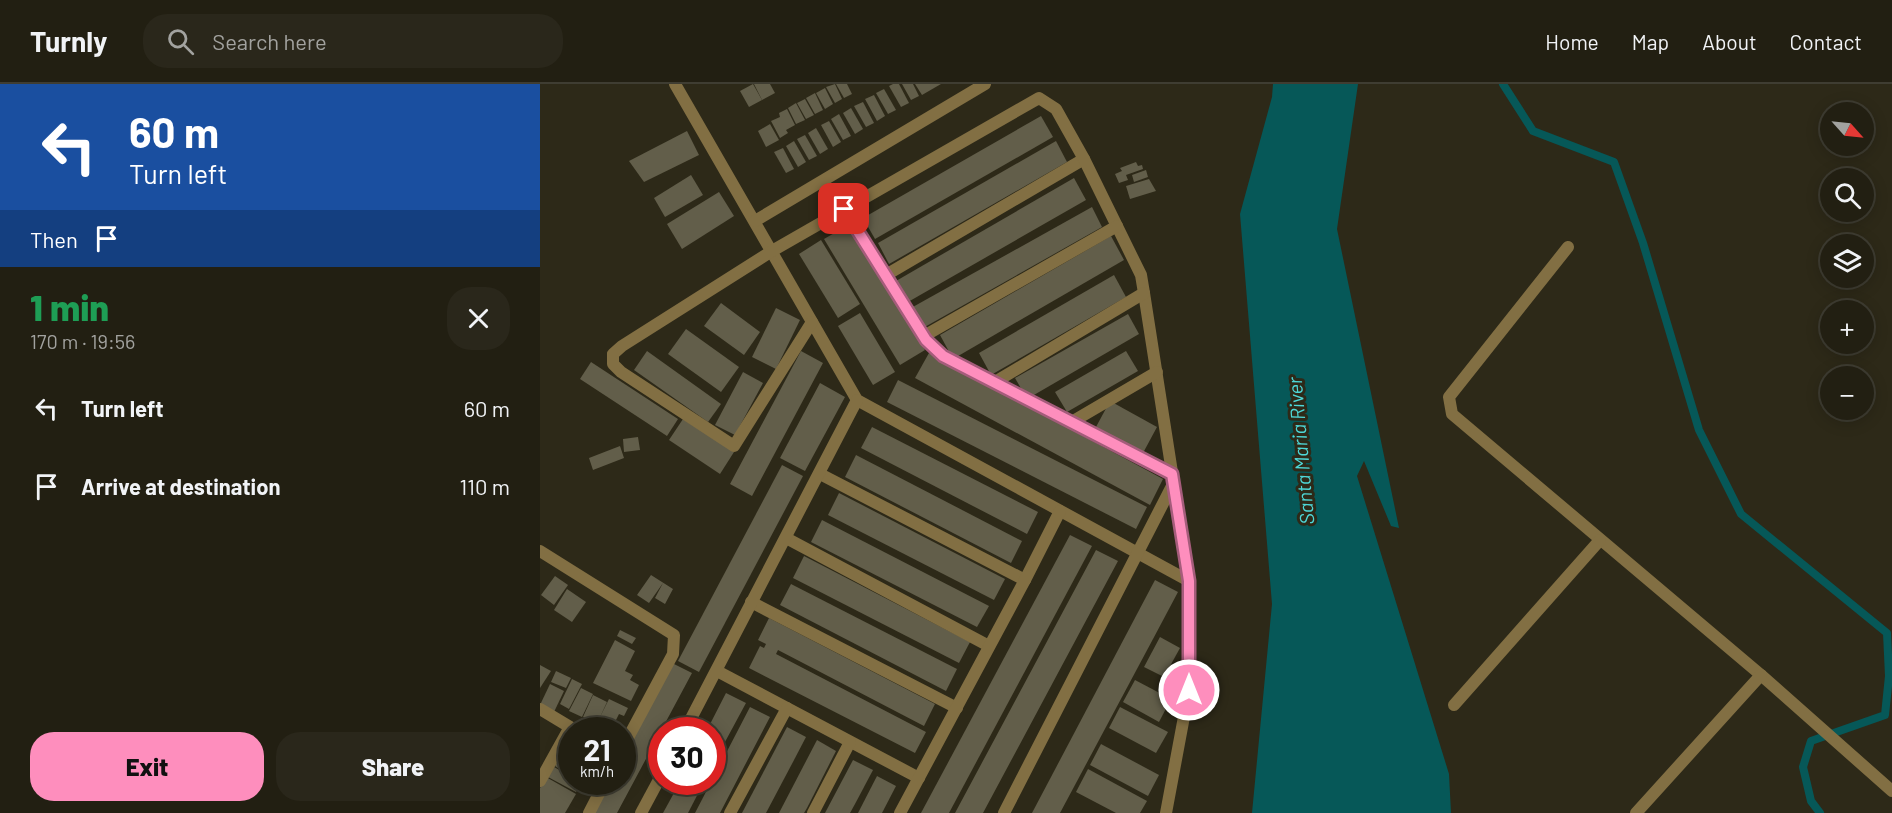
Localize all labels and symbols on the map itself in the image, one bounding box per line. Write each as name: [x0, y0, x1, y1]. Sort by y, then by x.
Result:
north arrow: [1820, 102, 1874, 156]
pin: [818, 183, 869, 234]
water label: Santa Maria River: [1282, 375, 1318, 526]
position arrow: [1157, 658, 1221, 722]
speed limit sign: 30: [648, 717, 726, 795]

